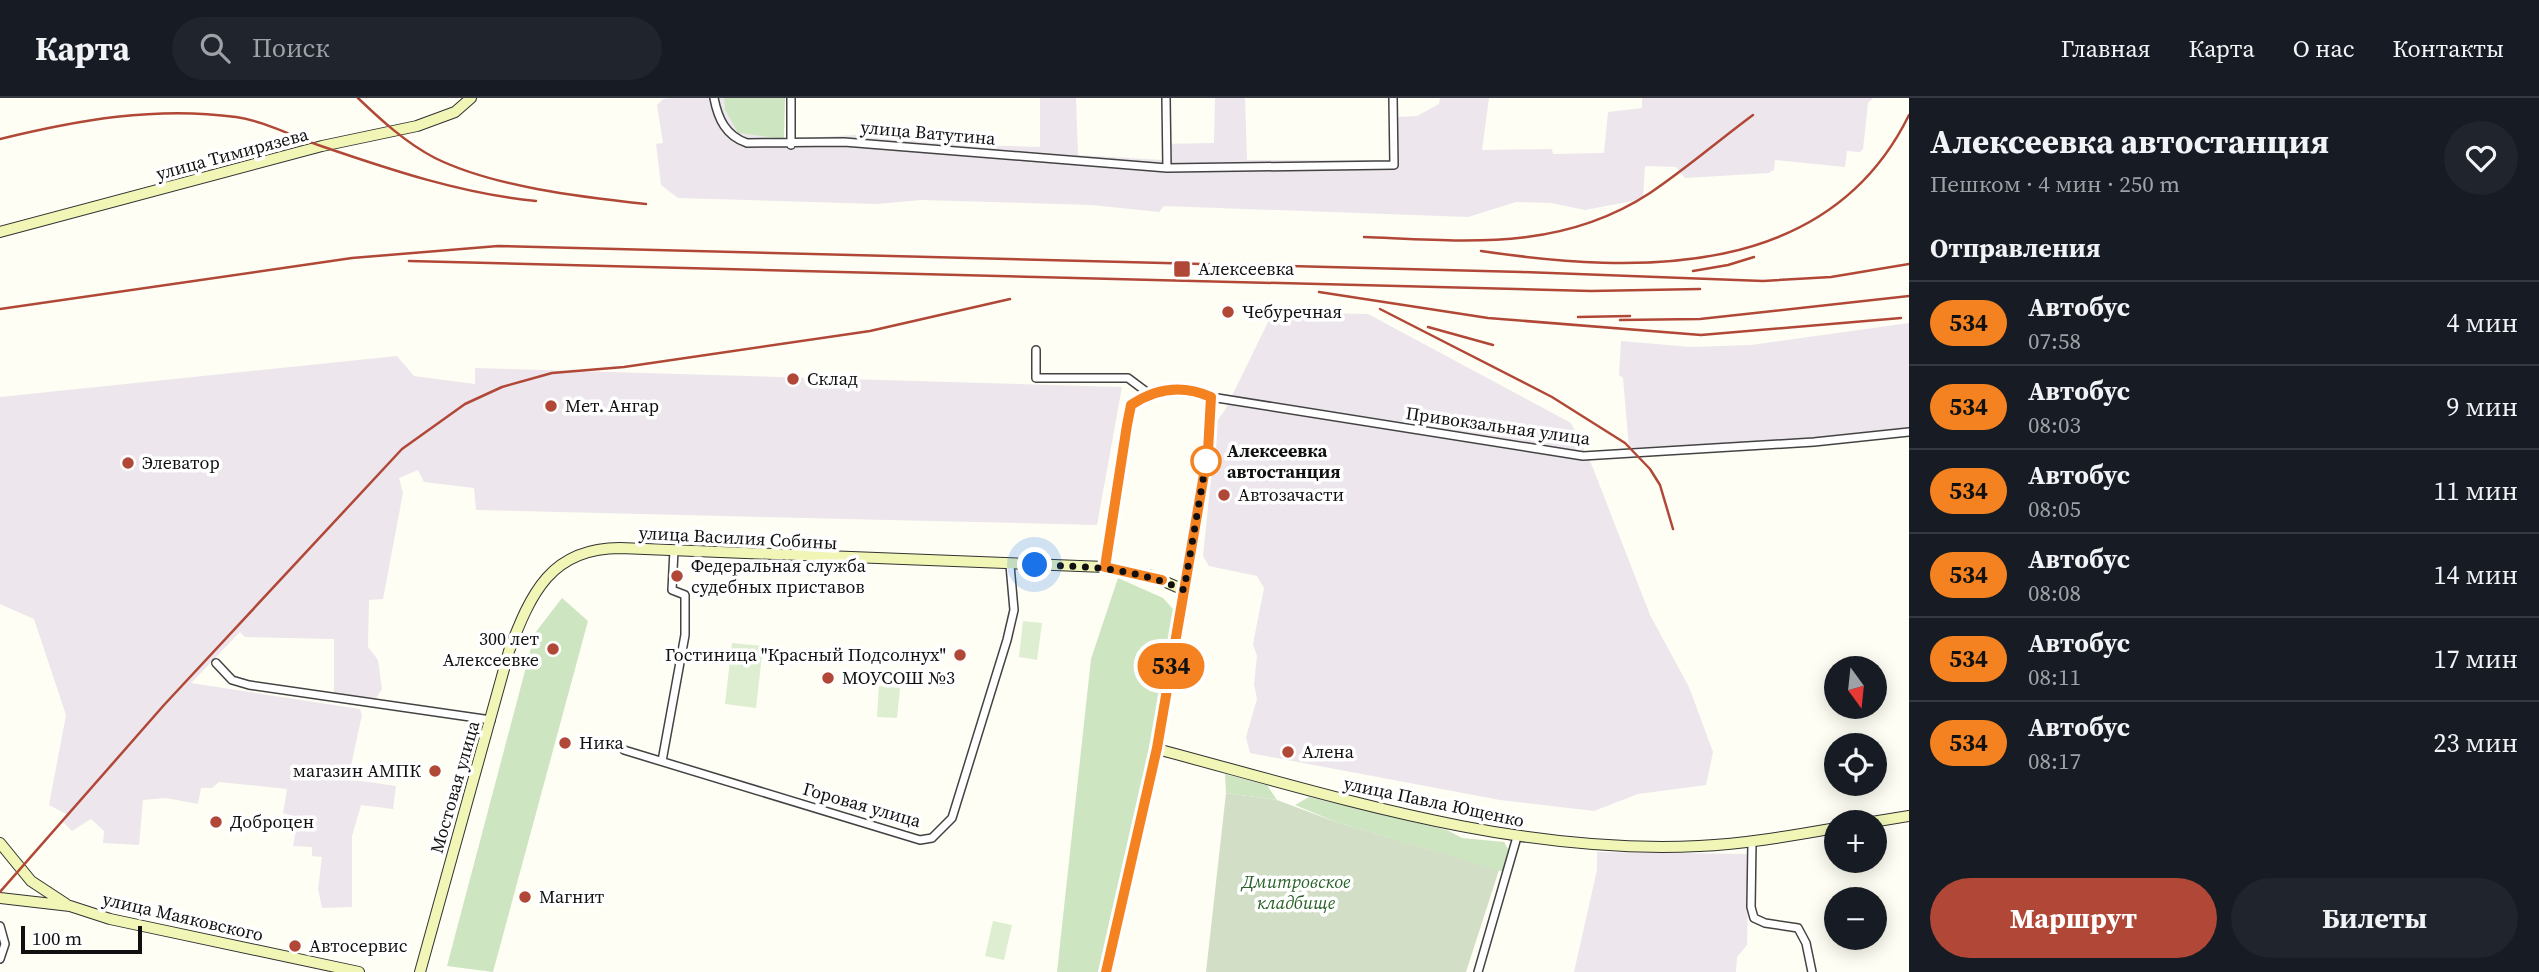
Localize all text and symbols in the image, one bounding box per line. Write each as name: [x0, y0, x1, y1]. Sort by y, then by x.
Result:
search box: [172, 17, 662, 80]
text: Карта: [35, 26, 130, 71]
icon: search: [196, 29, 234, 67]
text: Поиск: [252, 30, 330, 66]
text: Главная: [2061, 32, 2150, 65]
text: Карта: [2188, 32, 2255, 65]
text: О нас: [2293, 32, 2354, 65]
text: Контакты: [2392, 32, 2504, 65]
street label: улица Ватутина: [859, 114, 997, 151]
text: Алексеевка автостанция: [1930, 119, 2329, 164]
street label: улица Тимирязева: [153, 121, 312, 186]
button: heart: [2444, 121, 2518, 195]
text: Пешком · 4 мин · 250 m: [1930, 168, 2180, 200]
text: Отправления: [1930, 230, 2101, 266]
place label: Алексеевка: [1198, 256, 1295, 281]
marker: Алексеевка: [1172, 259, 1192, 279]
text: Автобус: [2028, 289, 2130, 325]
place label: Чебуречная: [1242, 299, 1342, 324]
marker: Чебуречная: [1220, 304, 1236, 320]
text: 4 мин: [2446, 305, 2518, 341]
text: 534: [1949, 306, 1988, 339]
text: 07:58: [2028, 325, 2081, 357]
place label: Склад: [807, 366, 858, 391]
marker: Склад: [785, 371, 801, 387]
text: Автобус: [2028, 373, 2130, 409]
text: 9 мин: [2446, 389, 2518, 425]
text: 534: [1949, 390, 1988, 423]
place label: Мет. Ангар: [565, 393, 659, 418]
marker: Мет. Ангар: [543, 398, 559, 414]
street label: Привокзальная улица: [1404, 400, 1593, 451]
text: 08:03: [2028, 409, 2081, 441]
place label: Алексеевка автостанция: [1227, 438, 1341, 484]
marker: Алексеевка автостанция: [1191, 446, 1221, 476]
place label: Элеватор: [142, 450, 220, 475]
marker: Элеватор: [120, 455, 136, 471]
text: Автобус: [2028, 457, 2130, 493]
text: 11 мин: [2433, 473, 2518, 509]
text: 534: [1949, 474, 1988, 507]
place label: Автозачасти: [1238, 482, 1344, 507]
marker: Автозачасти: [1216, 487, 1232, 503]
text: 08:05: [2028, 493, 2081, 525]
street label: улица Василия Собины: [638, 520, 838, 555]
text: Автобус: [2028, 541, 2130, 577]
your location: [1017, 547, 1052, 582]
place label: Федеральная служба судебных приставов: [691, 553, 867, 599]
text: 14 мин: [2433, 557, 2518, 593]
text: 534: [1949, 558, 1988, 591]
marker: Федеральная служба судебных приставов: [669, 568, 685, 584]
text: 08:08: [2028, 577, 2081, 609]
text: Автобус: [2028, 625, 2130, 661]
place label: 300 лет Алексеевке: [443, 626, 539, 672]
marker: 300 лет Алексеевке: [545, 641, 561, 657]
text: 17 мин: [2433, 641, 2518, 677]
place label: Гостиница "Красный Подсолнух": [665, 642, 946, 667]
text: 534: [1949, 642, 1988, 675]
line badge: 534: [1131, 643, 1211, 689]
marker: Гостиница "Красный Подсолнух": [952, 647, 968, 663]
text: 534: [1151, 649, 1191, 682]
north arrow: [1824, 656, 1886, 719]
map controls: [1824, 656, 1887, 950]
text: 08:11: [2028, 661, 2081, 693]
place label: МОУСОШ №3: [842, 665, 955, 690]
marker: МОУСОШ №3: [820, 670, 836, 686]
text: Автобус: [2028, 709, 2130, 745]
street label: Мостовая улица: [424, 717, 486, 856]
text: 23 мин: [2433, 725, 2518, 761]
text: 534: [1949, 726, 1988, 759]
place label: Ника: [579, 730, 624, 755]
button: locate: [1824, 733, 1887, 796]
marker: Ника: [557, 735, 573, 751]
place label: Алена: [1302, 739, 1355, 764]
marker: Алена: [1280, 744, 1296, 760]
text: 08:17: [2028, 745, 2081, 777]
place label: магазин АМПК: [293, 758, 421, 783]
marker: магазин АМПК: [427, 763, 443, 779]
street label: улица Павла Ющенко: [1342, 770, 1527, 833]
street label: Горовая улица: [800, 776, 925, 834]
place label: Доброцен: [230, 809, 314, 834]
button: +: [1824, 810, 1887, 873]
marker: Доброцен: [208, 814, 224, 830]
park label: Дмитровское кладбище: [1240, 869, 1351, 915]
button: Маршрут: [1930, 878, 2217, 958]
button: Билеты: [2231, 878, 2518, 958]
place label: Магнит: [539, 884, 605, 909]
street label: улица Маяковского: [100, 886, 266, 947]
button: −: [1824, 887, 1887, 950]
marker: Магнит: [517, 889, 533, 905]
scale bar: [21, 923, 142, 955]
text: 100 m: [32, 925, 82, 951]
place label: Автосервис: [309, 933, 408, 958]
marker: Автосервис: [287, 938, 303, 954]

